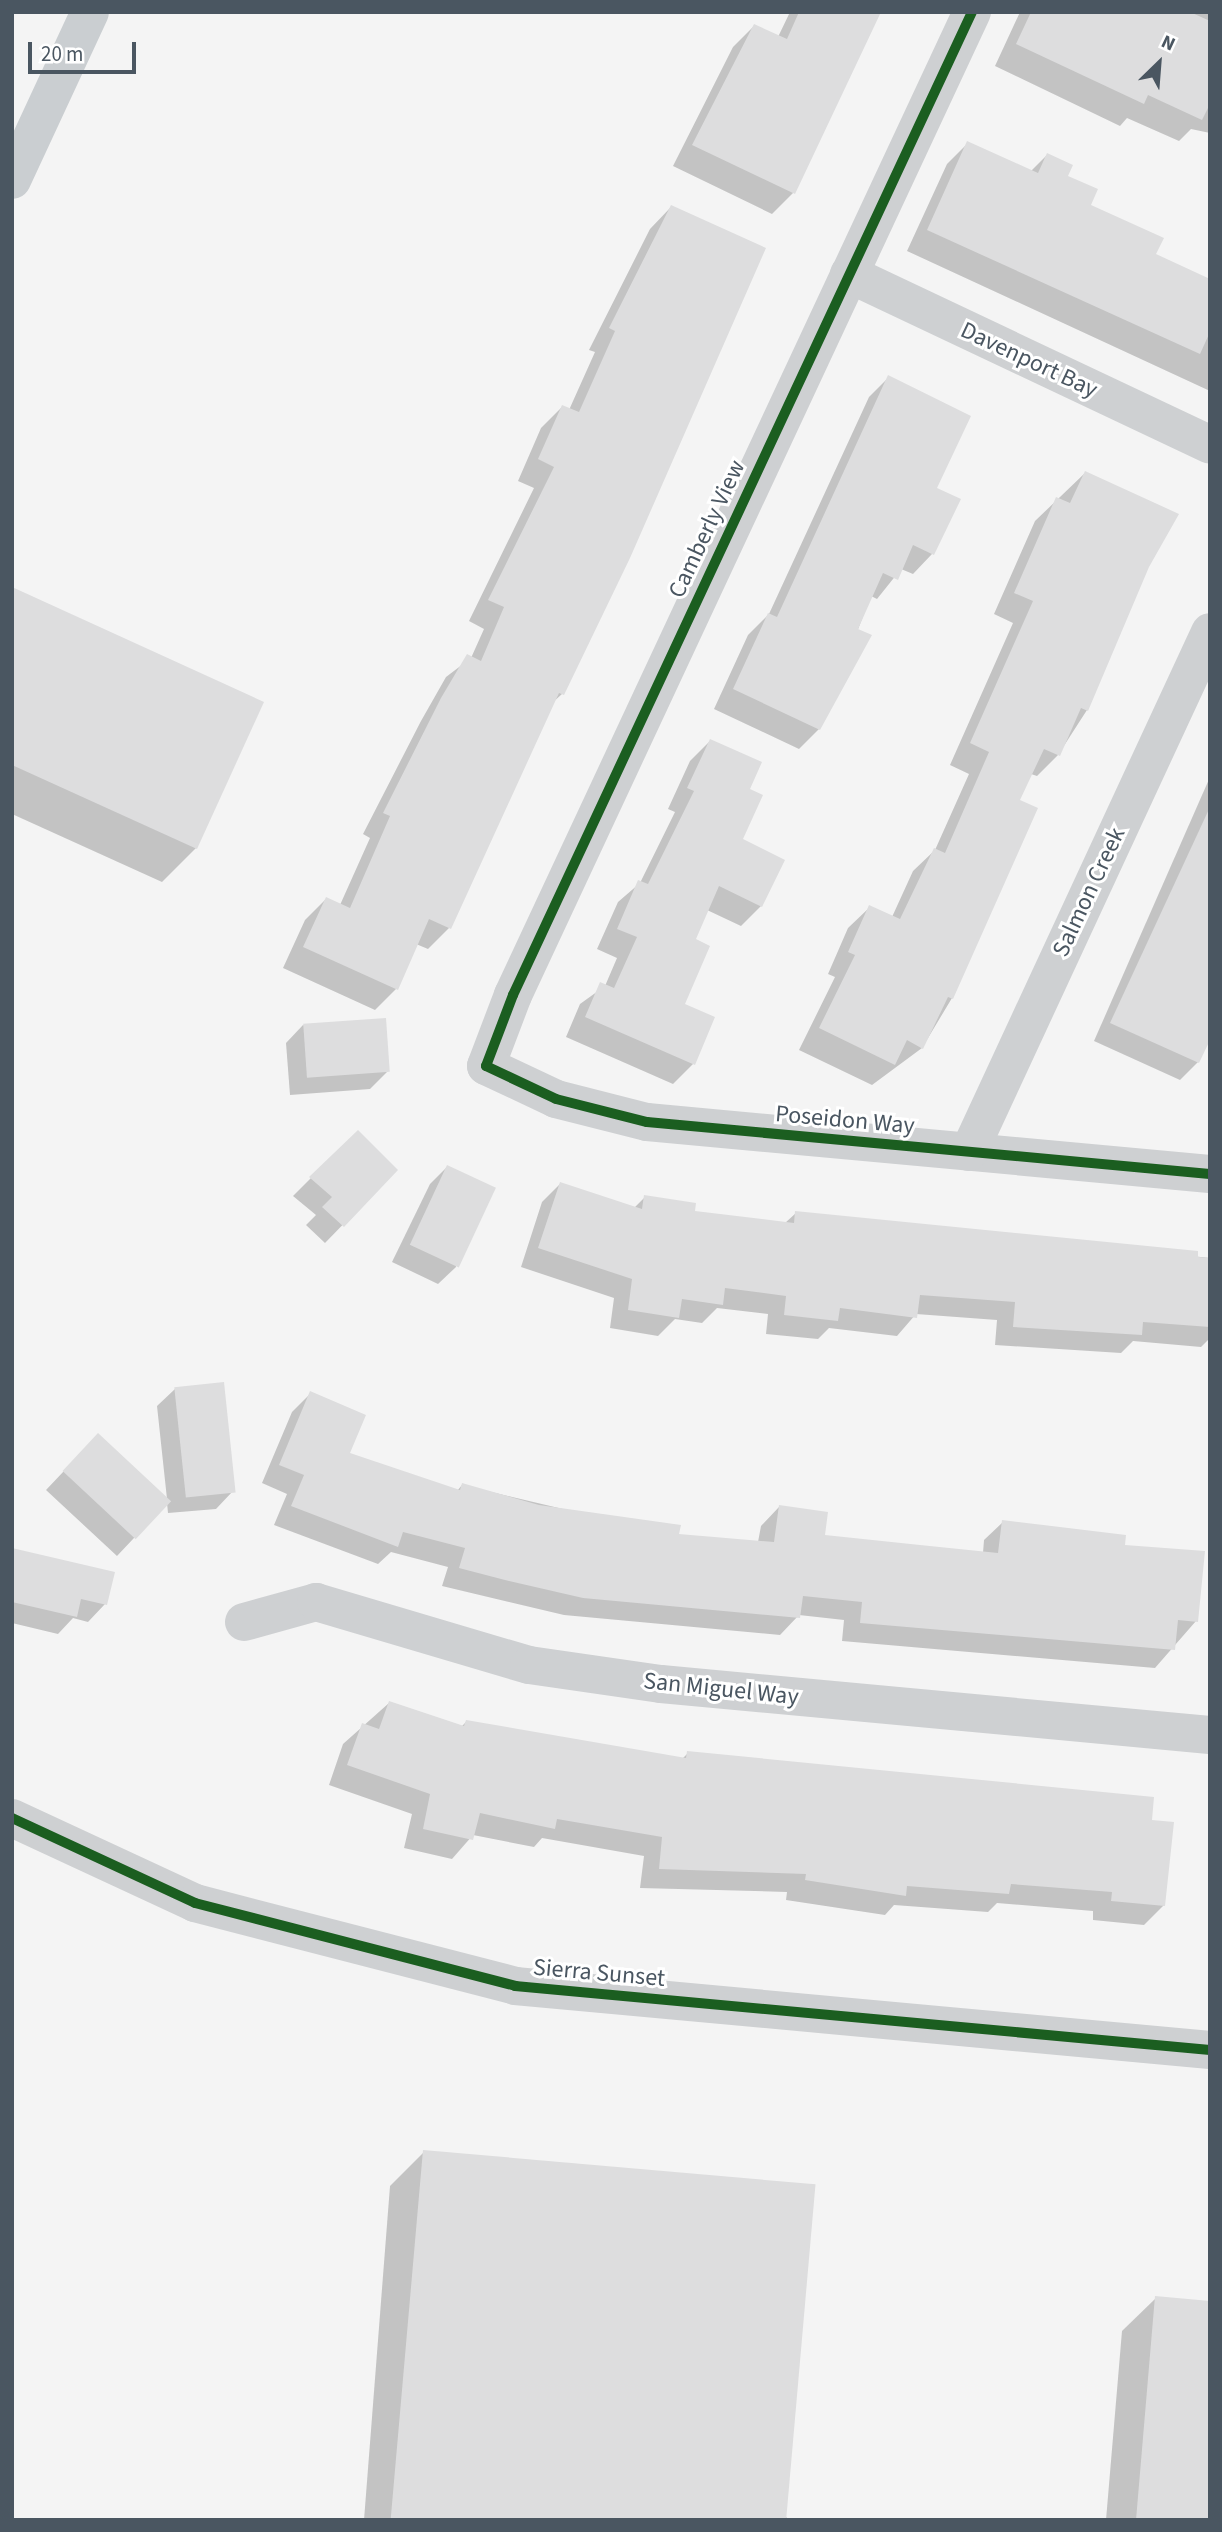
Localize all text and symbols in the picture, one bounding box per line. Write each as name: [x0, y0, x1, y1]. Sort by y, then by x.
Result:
scale bar: [32, 28, 140, 72]
north arrow: [1124, 28, 1194, 98]
text: N: [1157, 29, 1180, 58]
text: 20 m: [41, 39, 83, 69]
street label: Davenport Bay: [956, 316, 1102, 404]
street label: Camberly View: [662, 455, 752, 603]
street label: Salmon Creek: [1047, 823, 1131, 961]
street label: Poseidon Way: [774, 1100, 916, 1140]
street label: San Miguel Way: [642, 1667, 800, 1711]
street label: Sierra Sunset: [532, 1953, 666, 1993]

